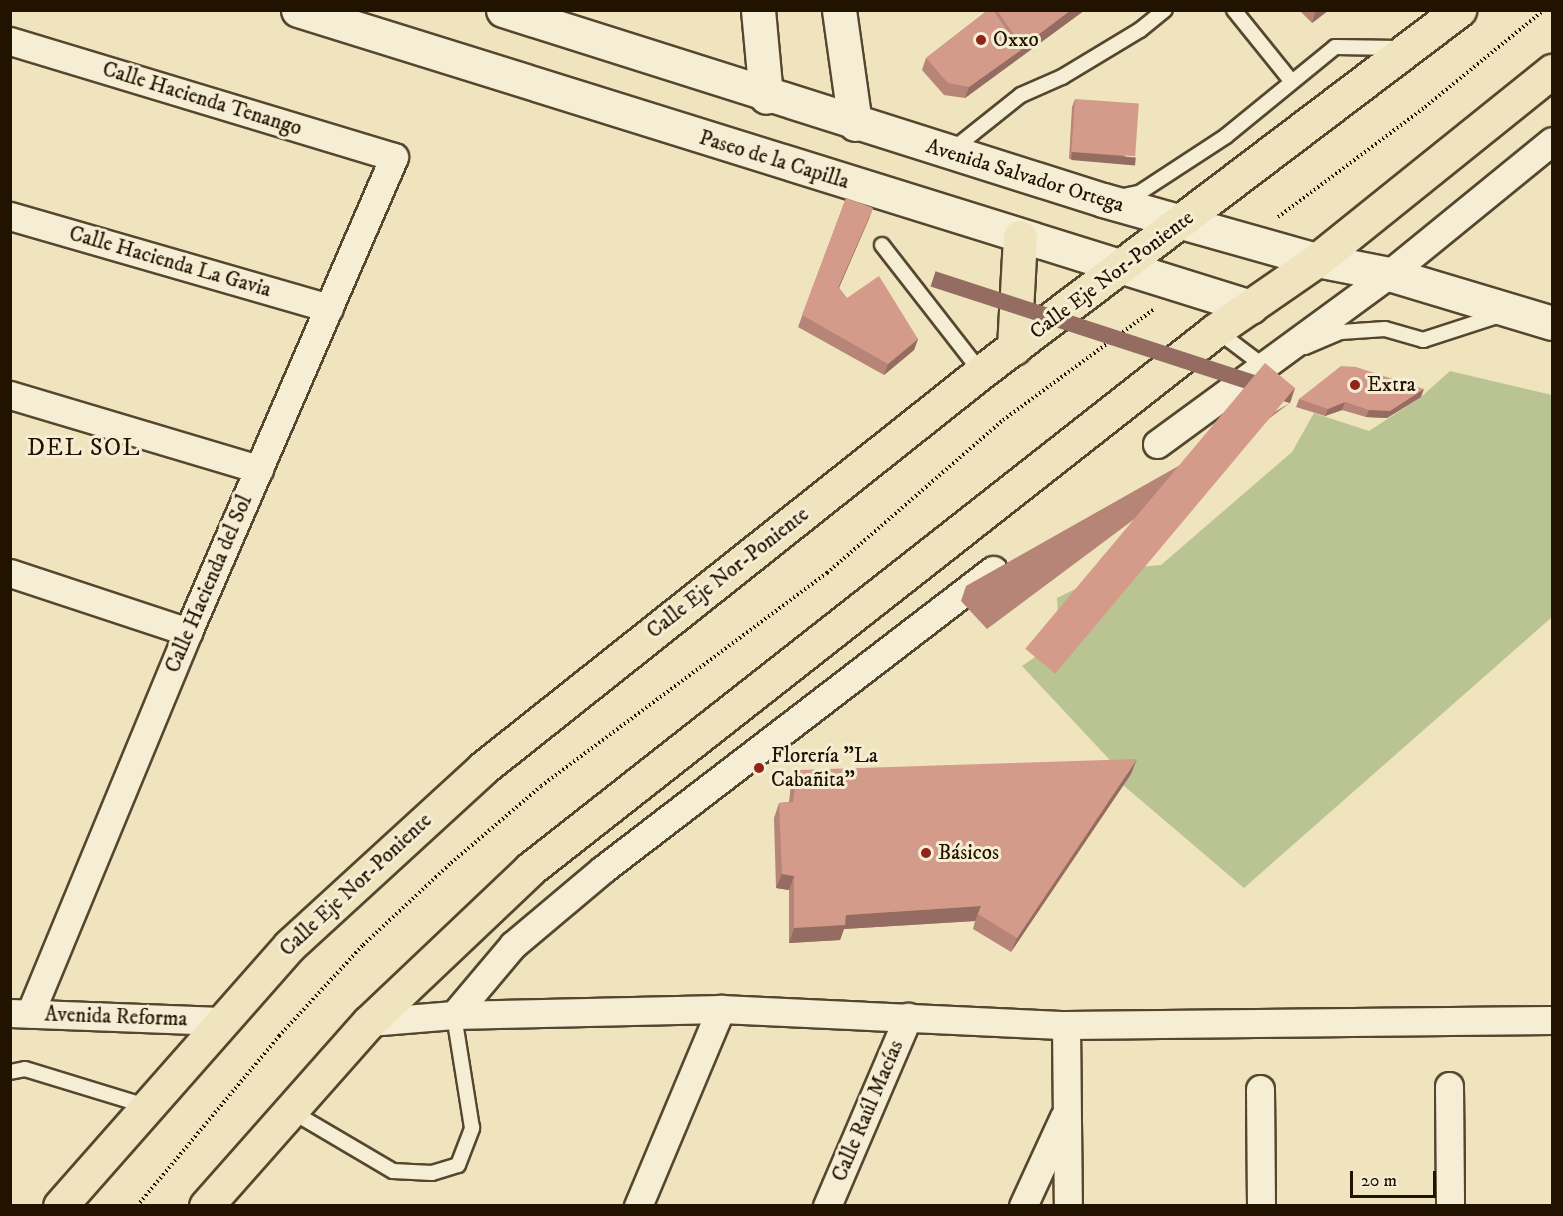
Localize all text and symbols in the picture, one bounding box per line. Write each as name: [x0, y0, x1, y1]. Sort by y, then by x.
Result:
place label: Oxxo: [993, 27, 1039, 53]
marker: Oxxo: [974, 33, 988, 47]
street label: Calle Hacienda Tenango: [99, 57, 305, 141]
street label: Paseo de la Capilla: [696, 125, 852, 195]
street label: Avenida Salvador Ortega: [923, 134, 1127, 218]
street label: Calle Eje Nor-Poniente: [1025, 205, 1199, 345]
street label: Calle Hacienda La Gavia: [66, 221, 274, 303]
place label: Extra: [1367, 372, 1416, 398]
marker: Extra: [1348, 378, 1362, 392]
district label: DEL SOL: [27, 435, 141, 463]
street label: Calle Hacienda del Sol: [160, 491, 258, 677]
street label: Calle Eje Nor-Poniente: [642, 502, 814, 644]
place label: Florería "La Cabañita": [771, 743, 878, 793]
marker: Florería "La Cabañita": [752, 761, 766, 775]
street label: Calle Eje Nor-Poniente: [275, 808, 437, 962]
place label: Básicos: [938, 840, 999, 866]
marker: Básicos: [919, 846, 933, 860]
street label: Avenida Reforma: [44, 1002, 188, 1032]
street label: Calle Raúl Macías: [827, 1037, 909, 1185]
scale bar: [1353, 1159, 1438, 1197]
text: 20 m: [1361, 1170, 1397, 1192]

